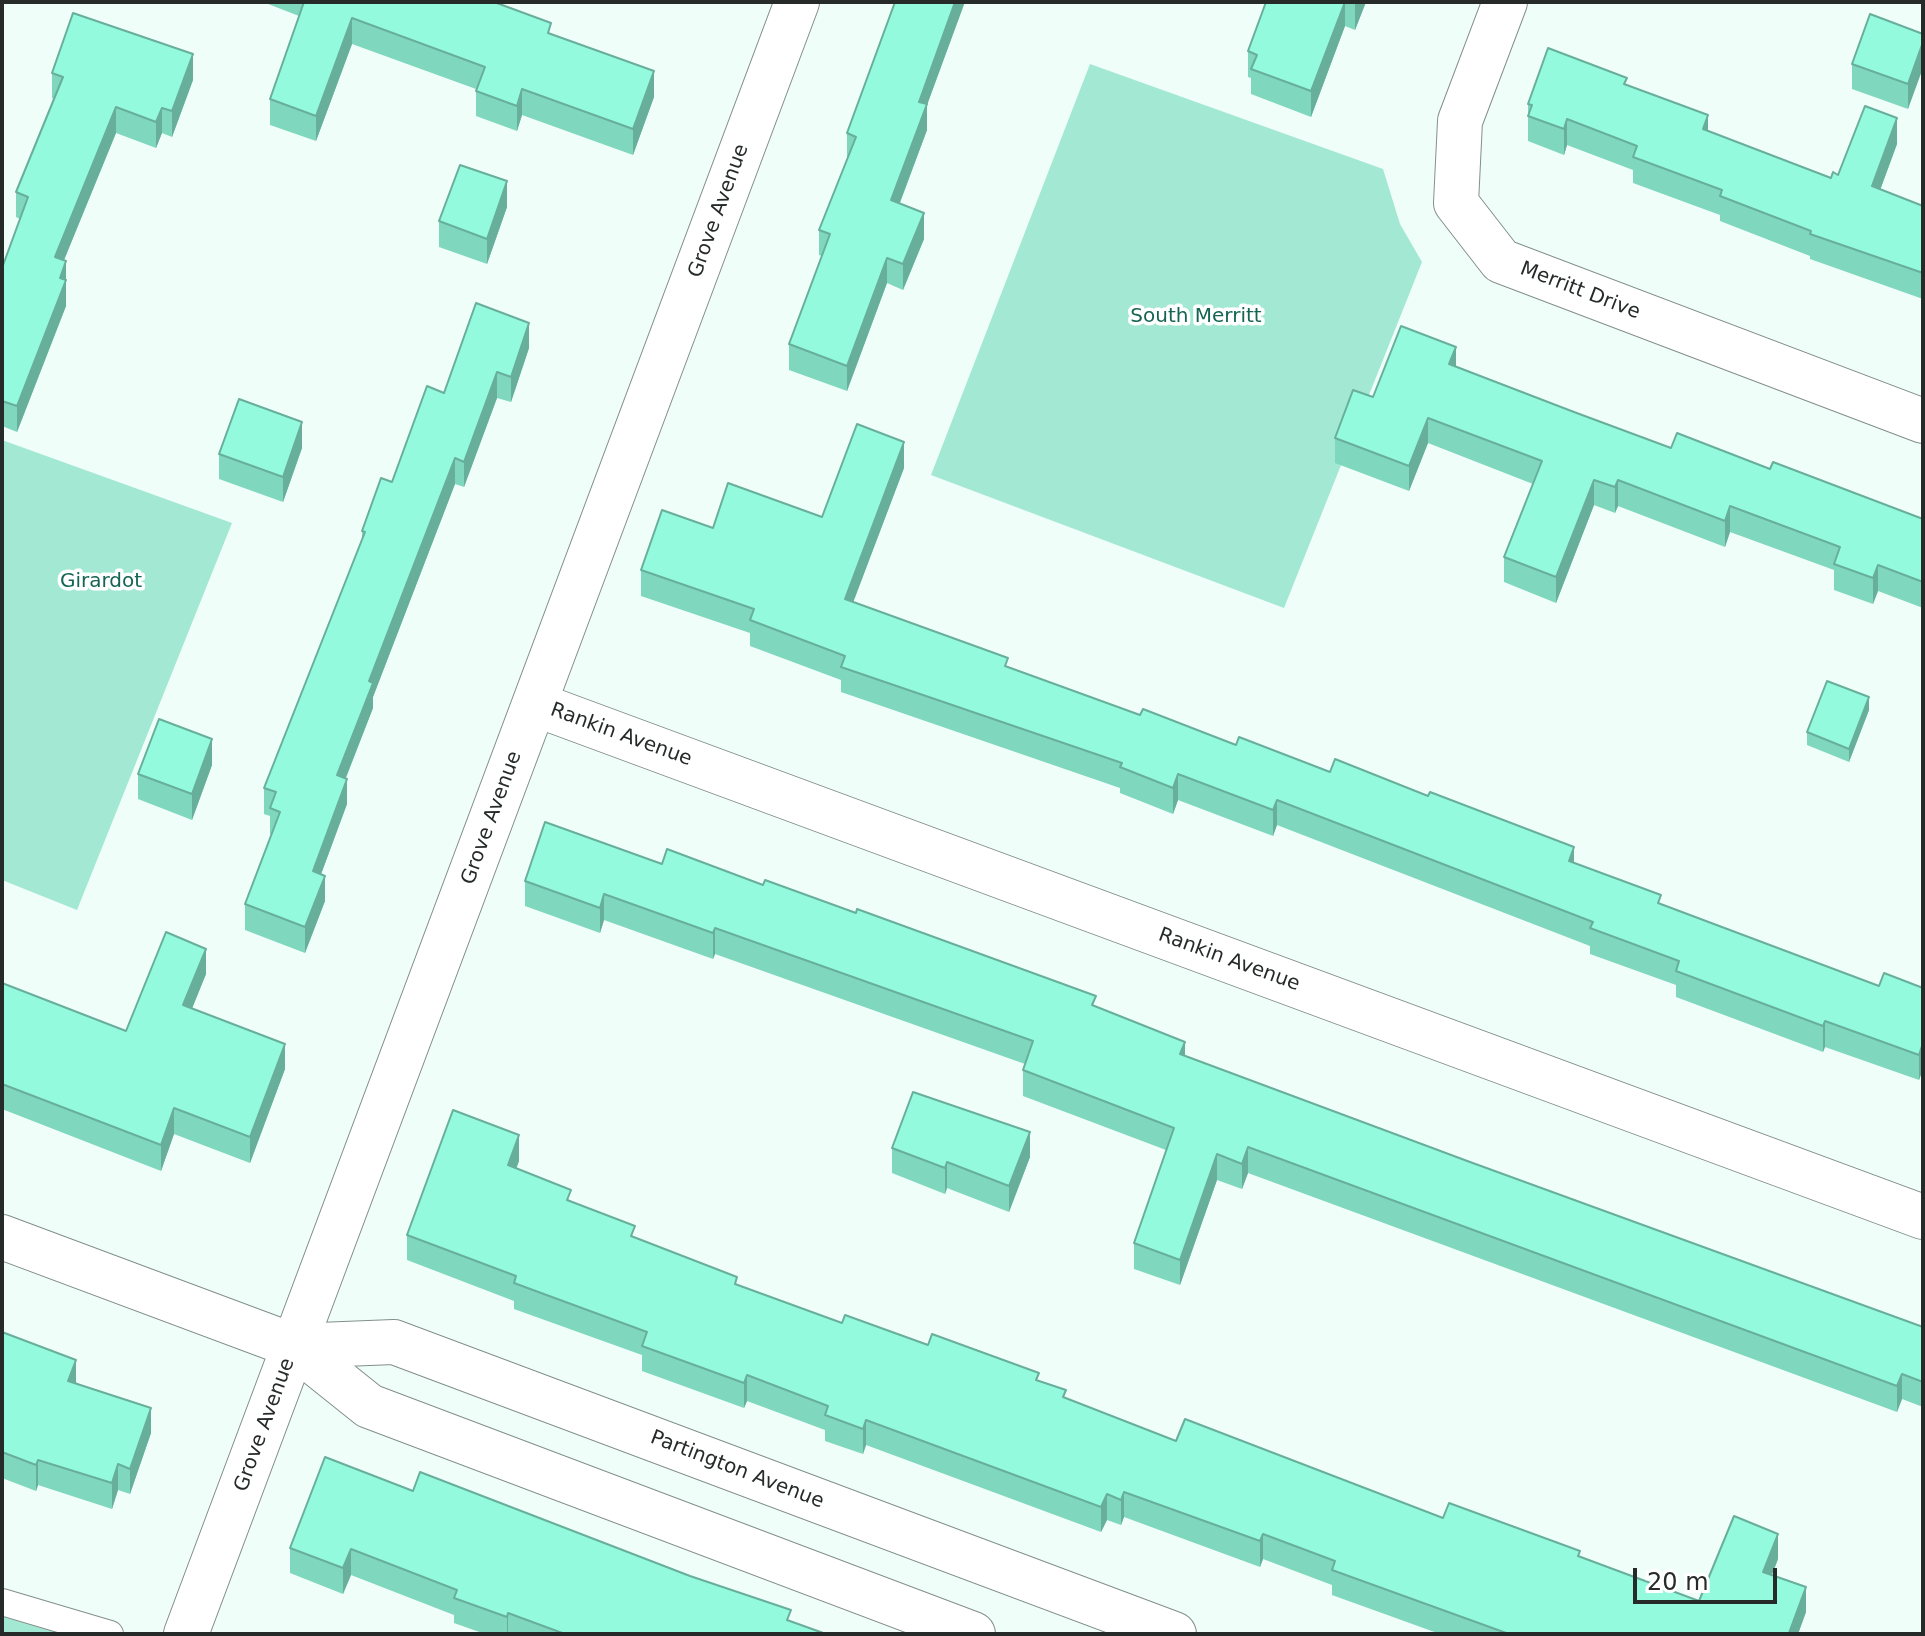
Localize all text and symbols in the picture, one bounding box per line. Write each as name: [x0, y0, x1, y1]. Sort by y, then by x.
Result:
street label: Grove Avenue: [684, 141, 754, 281]
street label: Merritt Drive: [1517, 257, 1643, 325]
park label: South Merritt: [1130, 305, 1262, 329]
park label: Girardot: [60, 570, 142, 594]
street label: Rankin Avenue: [547, 698, 695, 772]
street label: Grove Avenue: [457, 748, 527, 888]
street label: Rankin Avenue: [1155, 923, 1303, 997]
street label: Grove Avenue: [230, 1355, 300, 1495]
street label: Partington Avenue: [647, 1426, 827, 1514]
scale bar: [1637, 1552, 1781, 1602]
text: 20 m: [1647, 1568, 1709, 1596]

